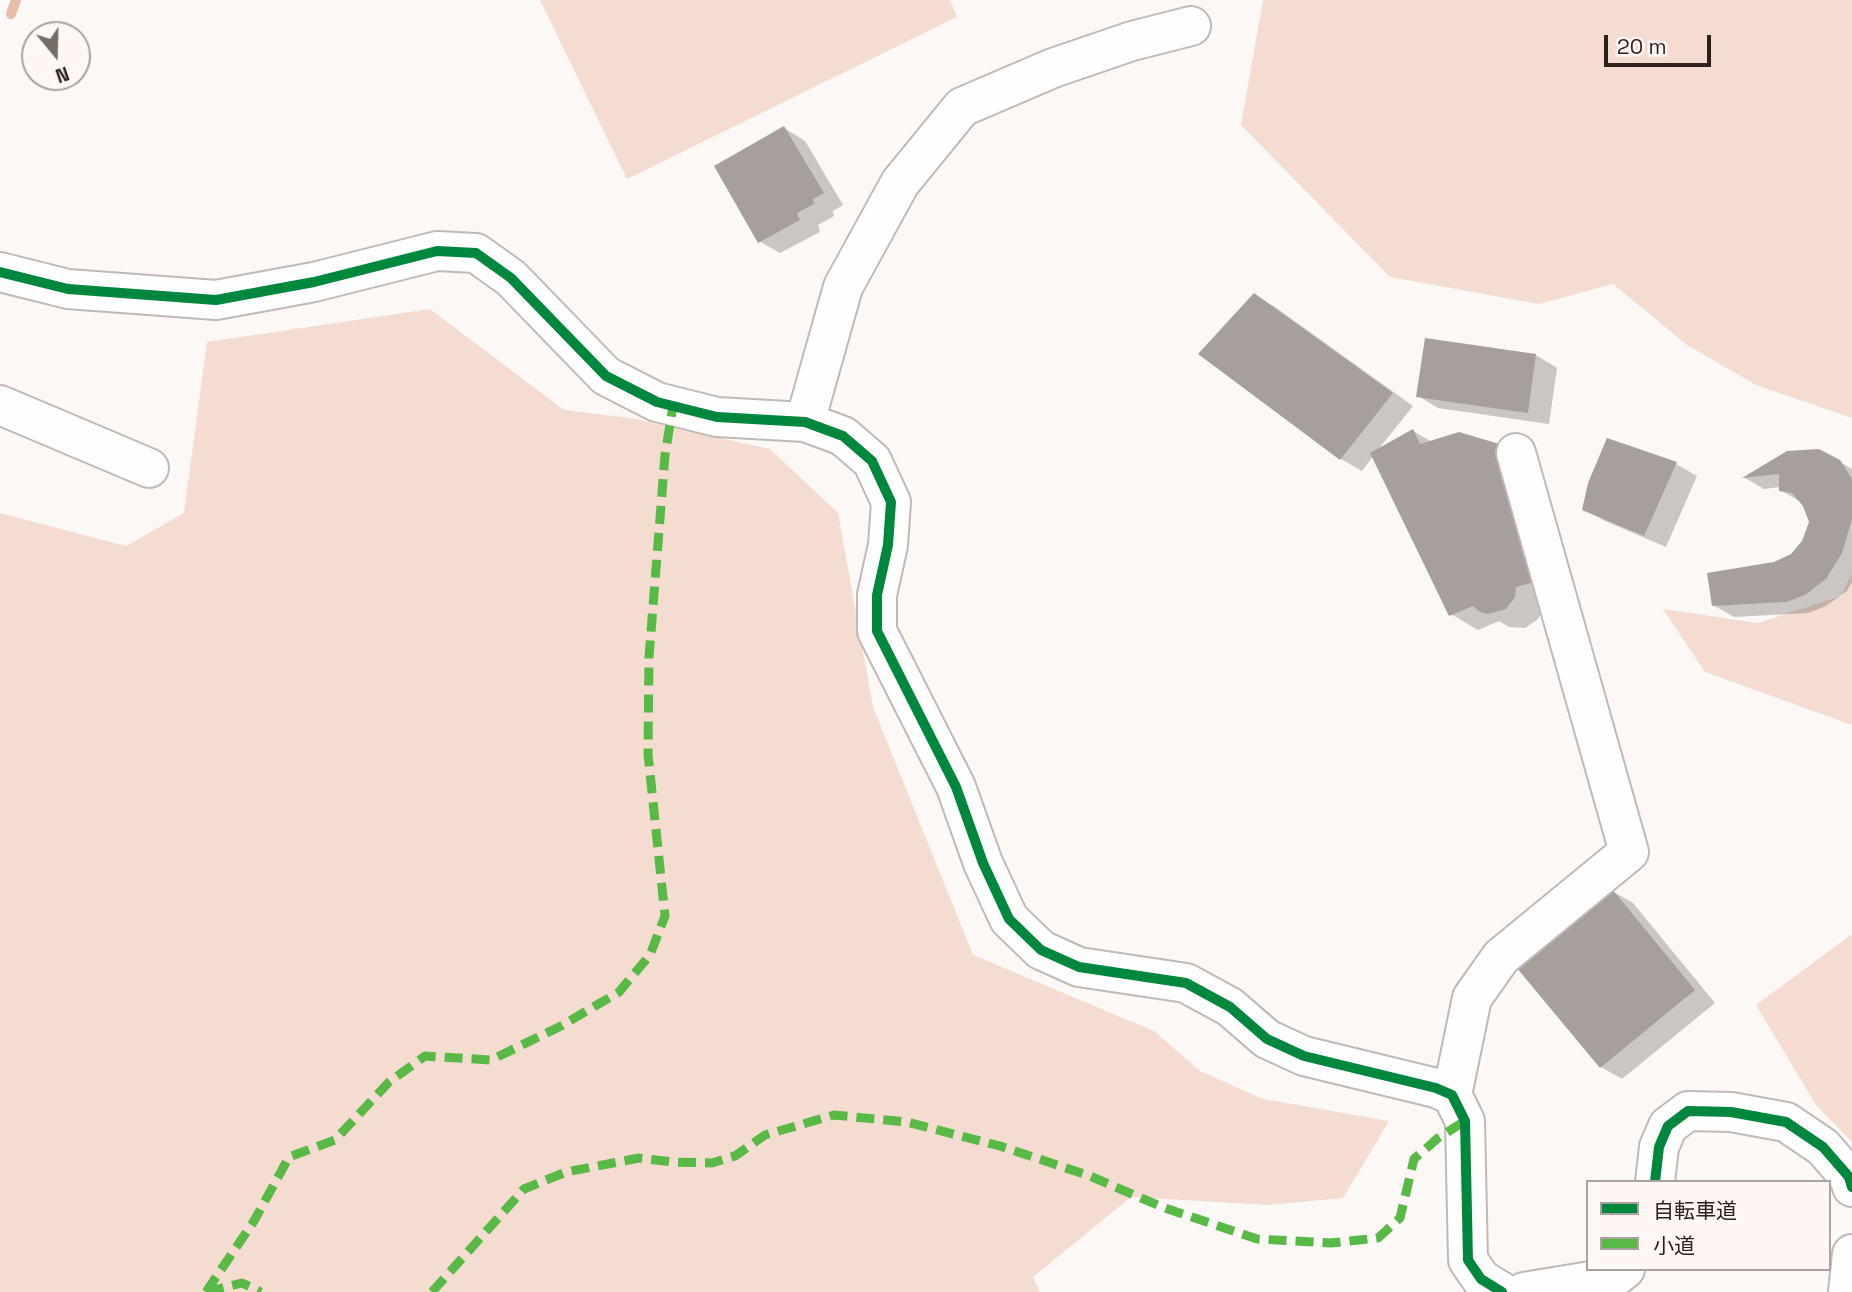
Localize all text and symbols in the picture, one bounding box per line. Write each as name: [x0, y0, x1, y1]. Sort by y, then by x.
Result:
north arrow: [21, 21, 91, 91]
scale bar: [1607, 21, 1714, 65]
text: 20 m: [1617, 33, 1667, 60]
text: N: [52, 61, 72, 88]
legend: [1586, 1180, 1831, 1271]
text: 自転車道: [1653, 1197, 1737, 1224]
text: 小道: [1653, 1232, 1695, 1259]

